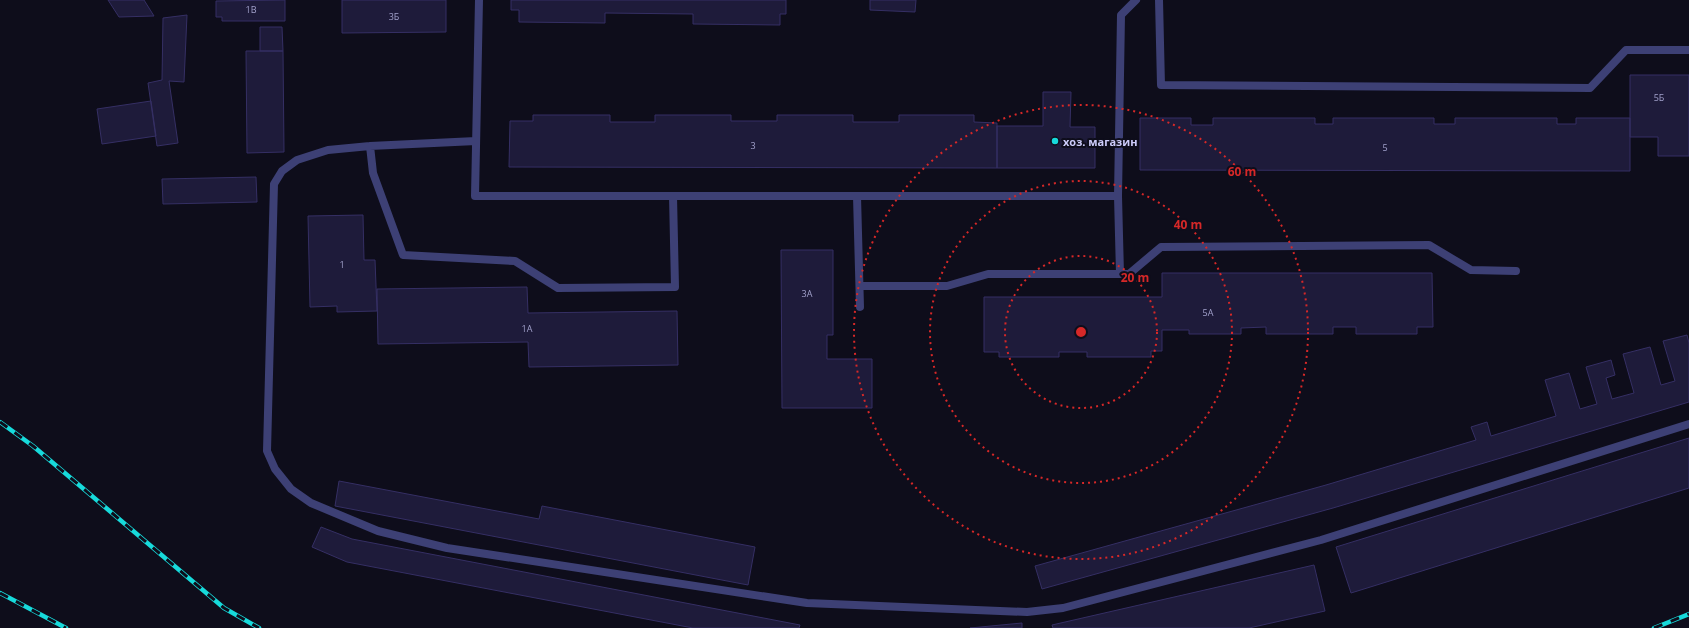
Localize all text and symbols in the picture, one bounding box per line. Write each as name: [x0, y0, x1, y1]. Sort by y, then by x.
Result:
house number: 1В: [246, 3, 257, 16]
house number: 3Б: [389, 10, 400, 23]
house number: 5Б: [1654, 91, 1665, 104]
place label: хоз. магазин: [1063, 134, 1137, 149]
marker: хоз. магазин: [1050, 136, 1060, 146]
house number: 3: [750, 139, 756, 152]
house number: 5: [1382, 141, 1388, 154]
text: 60 m: [1228, 163, 1256, 180]
text: 40 m: [1174, 216, 1202, 233]
house number: 1: [339, 258, 345, 271]
text: 20 m: [1121, 269, 1149, 286]
house number: 3А: [802, 287, 813, 300]
house number: 5А: [1203, 306, 1214, 319]
house number: 1А: [522, 322, 533, 335]
centre of rings: [1074, 325, 1088, 339]

